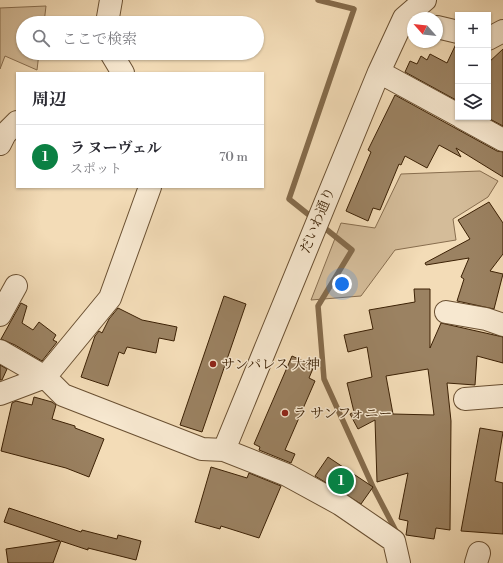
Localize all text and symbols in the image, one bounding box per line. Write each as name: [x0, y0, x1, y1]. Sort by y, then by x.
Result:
north arrow: [407, 12, 443, 48]
map controls: [455, 12, 491, 120]
button: +: [455, 12, 491, 48]
search box: [16, 16, 264, 60]
icon: search: [30, 27, 52, 49]
text: ここで検索: [62, 30, 137, 49]
button: −: [455, 48, 491, 84]
button: layers: [455, 84, 491, 120]
text: 周辺: [32, 89, 66, 111]
text: ラ ヌーヴェル: [70, 139, 162, 158]
text: 1: [42, 149, 48, 165]
text: 70 m: [219, 149, 248, 165]
text: スポット: [70, 161, 122, 177]
street label: だいわ通り: [296, 185, 339, 256]
your location: [332, 274, 352, 294]
place label: サンパレス 大神: [221, 356, 320, 374]
marker: サンパレス 大神: [208, 359, 218, 369]
place label: ラ サンフォニー: [293, 405, 392, 423]
marker: ラ サンフォニー: [280, 408, 290, 418]
pin: 1: [328, 466, 354, 496]

